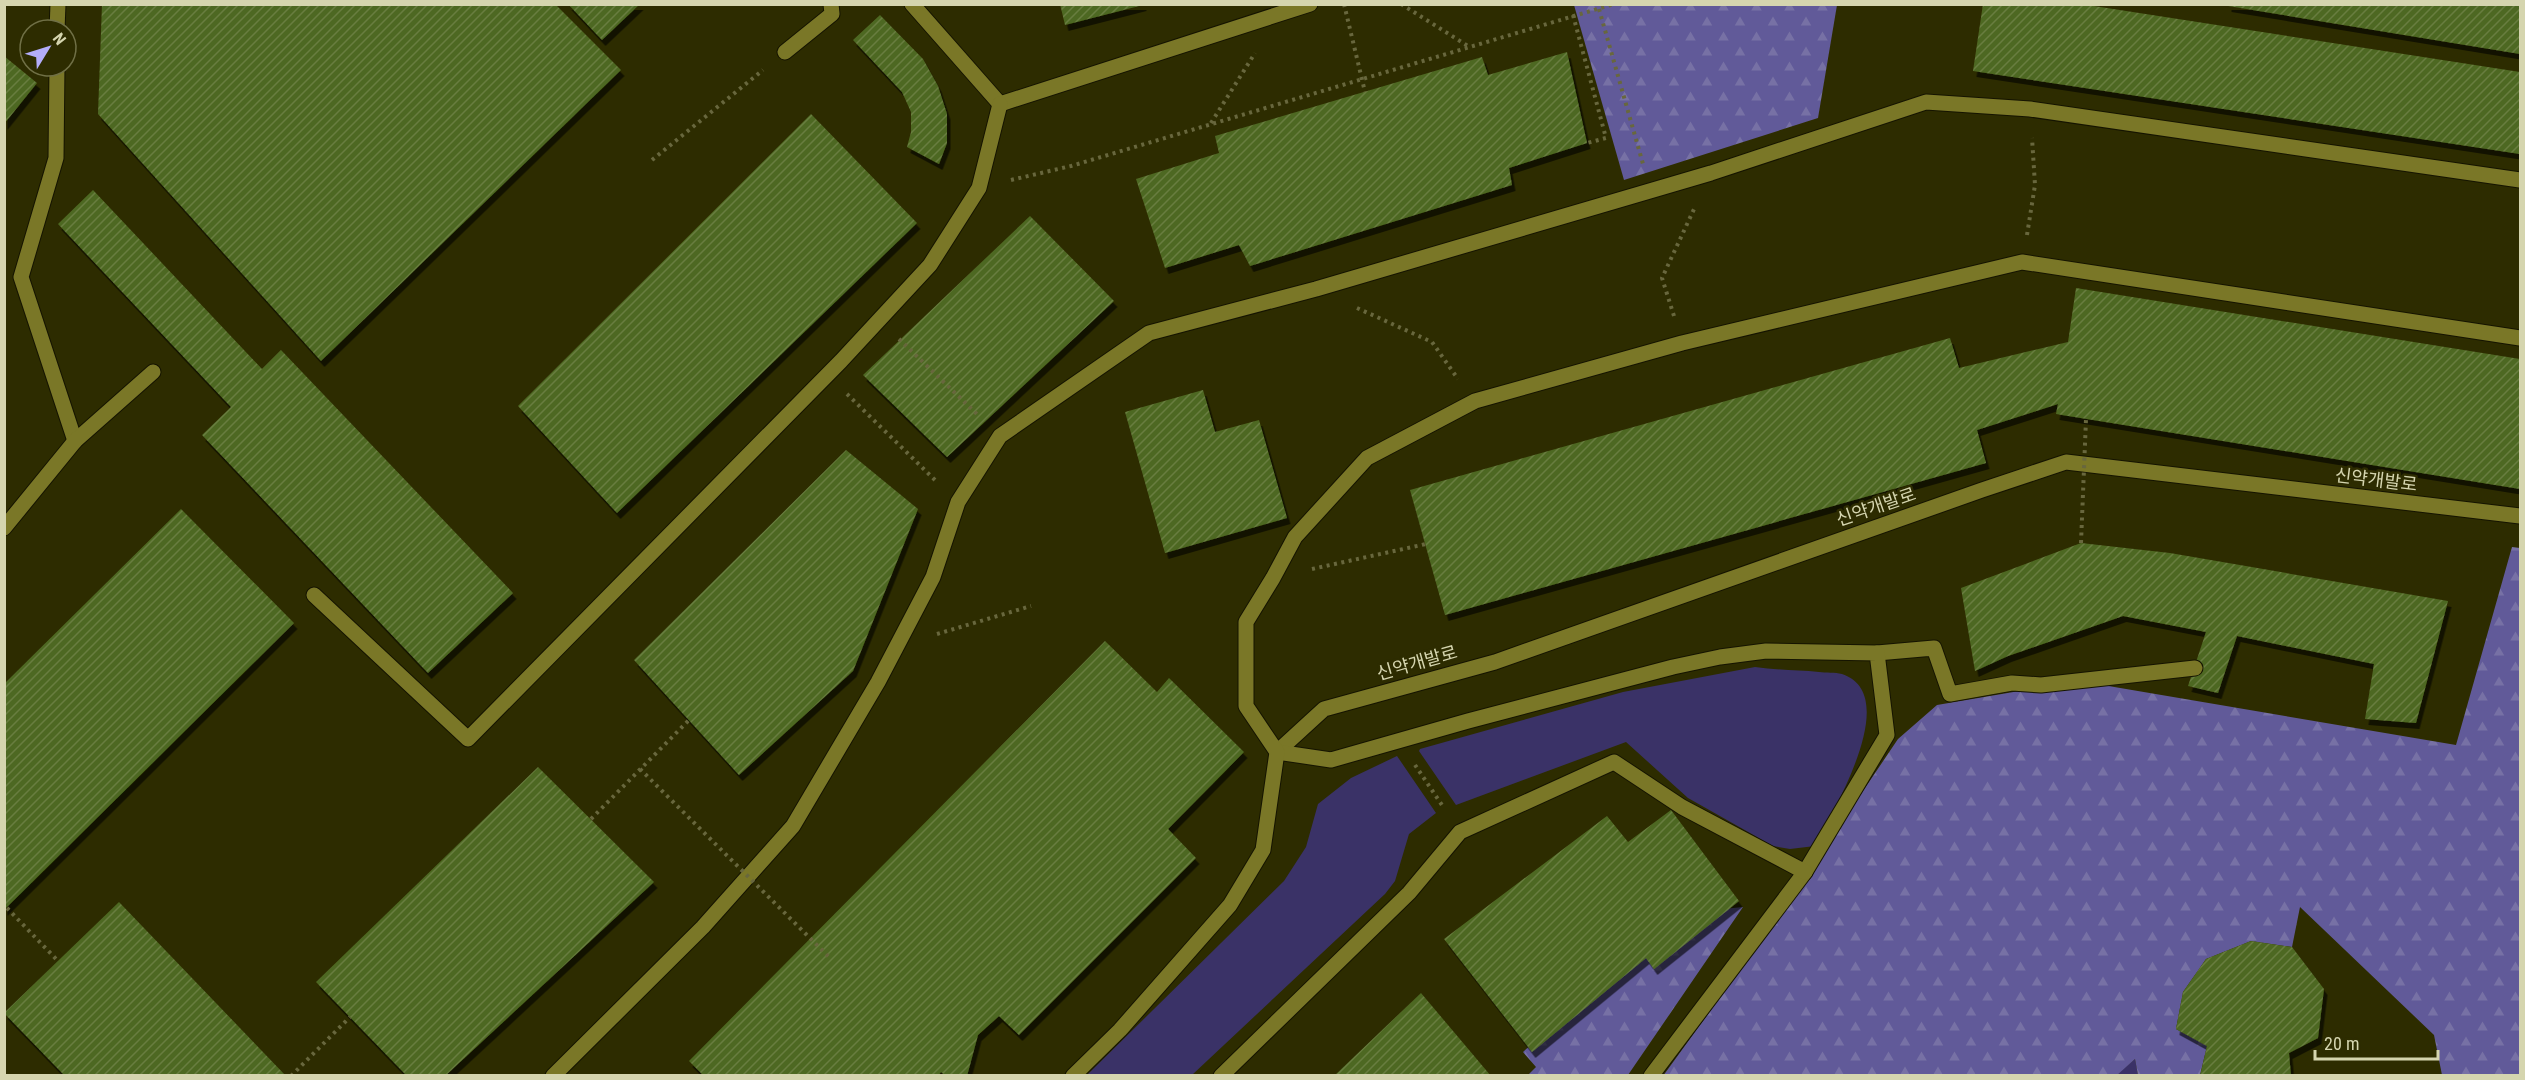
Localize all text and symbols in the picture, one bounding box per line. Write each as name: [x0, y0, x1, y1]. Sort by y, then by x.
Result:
north arrow: [18, 18, 78, 78]
text: N: [49, 29, 70, 49]
street label: 신약개발로: [2334, 464, 2418, 495]
street label: 신약개발로: [1833, 483, 1918, 530]
street label: 신약개발로: [1374, 641, 1460, 684]
scale bar: [2315, 1023, 2438, 1061]
text: 20 m: [2324, 1033, 2359, 1054]

